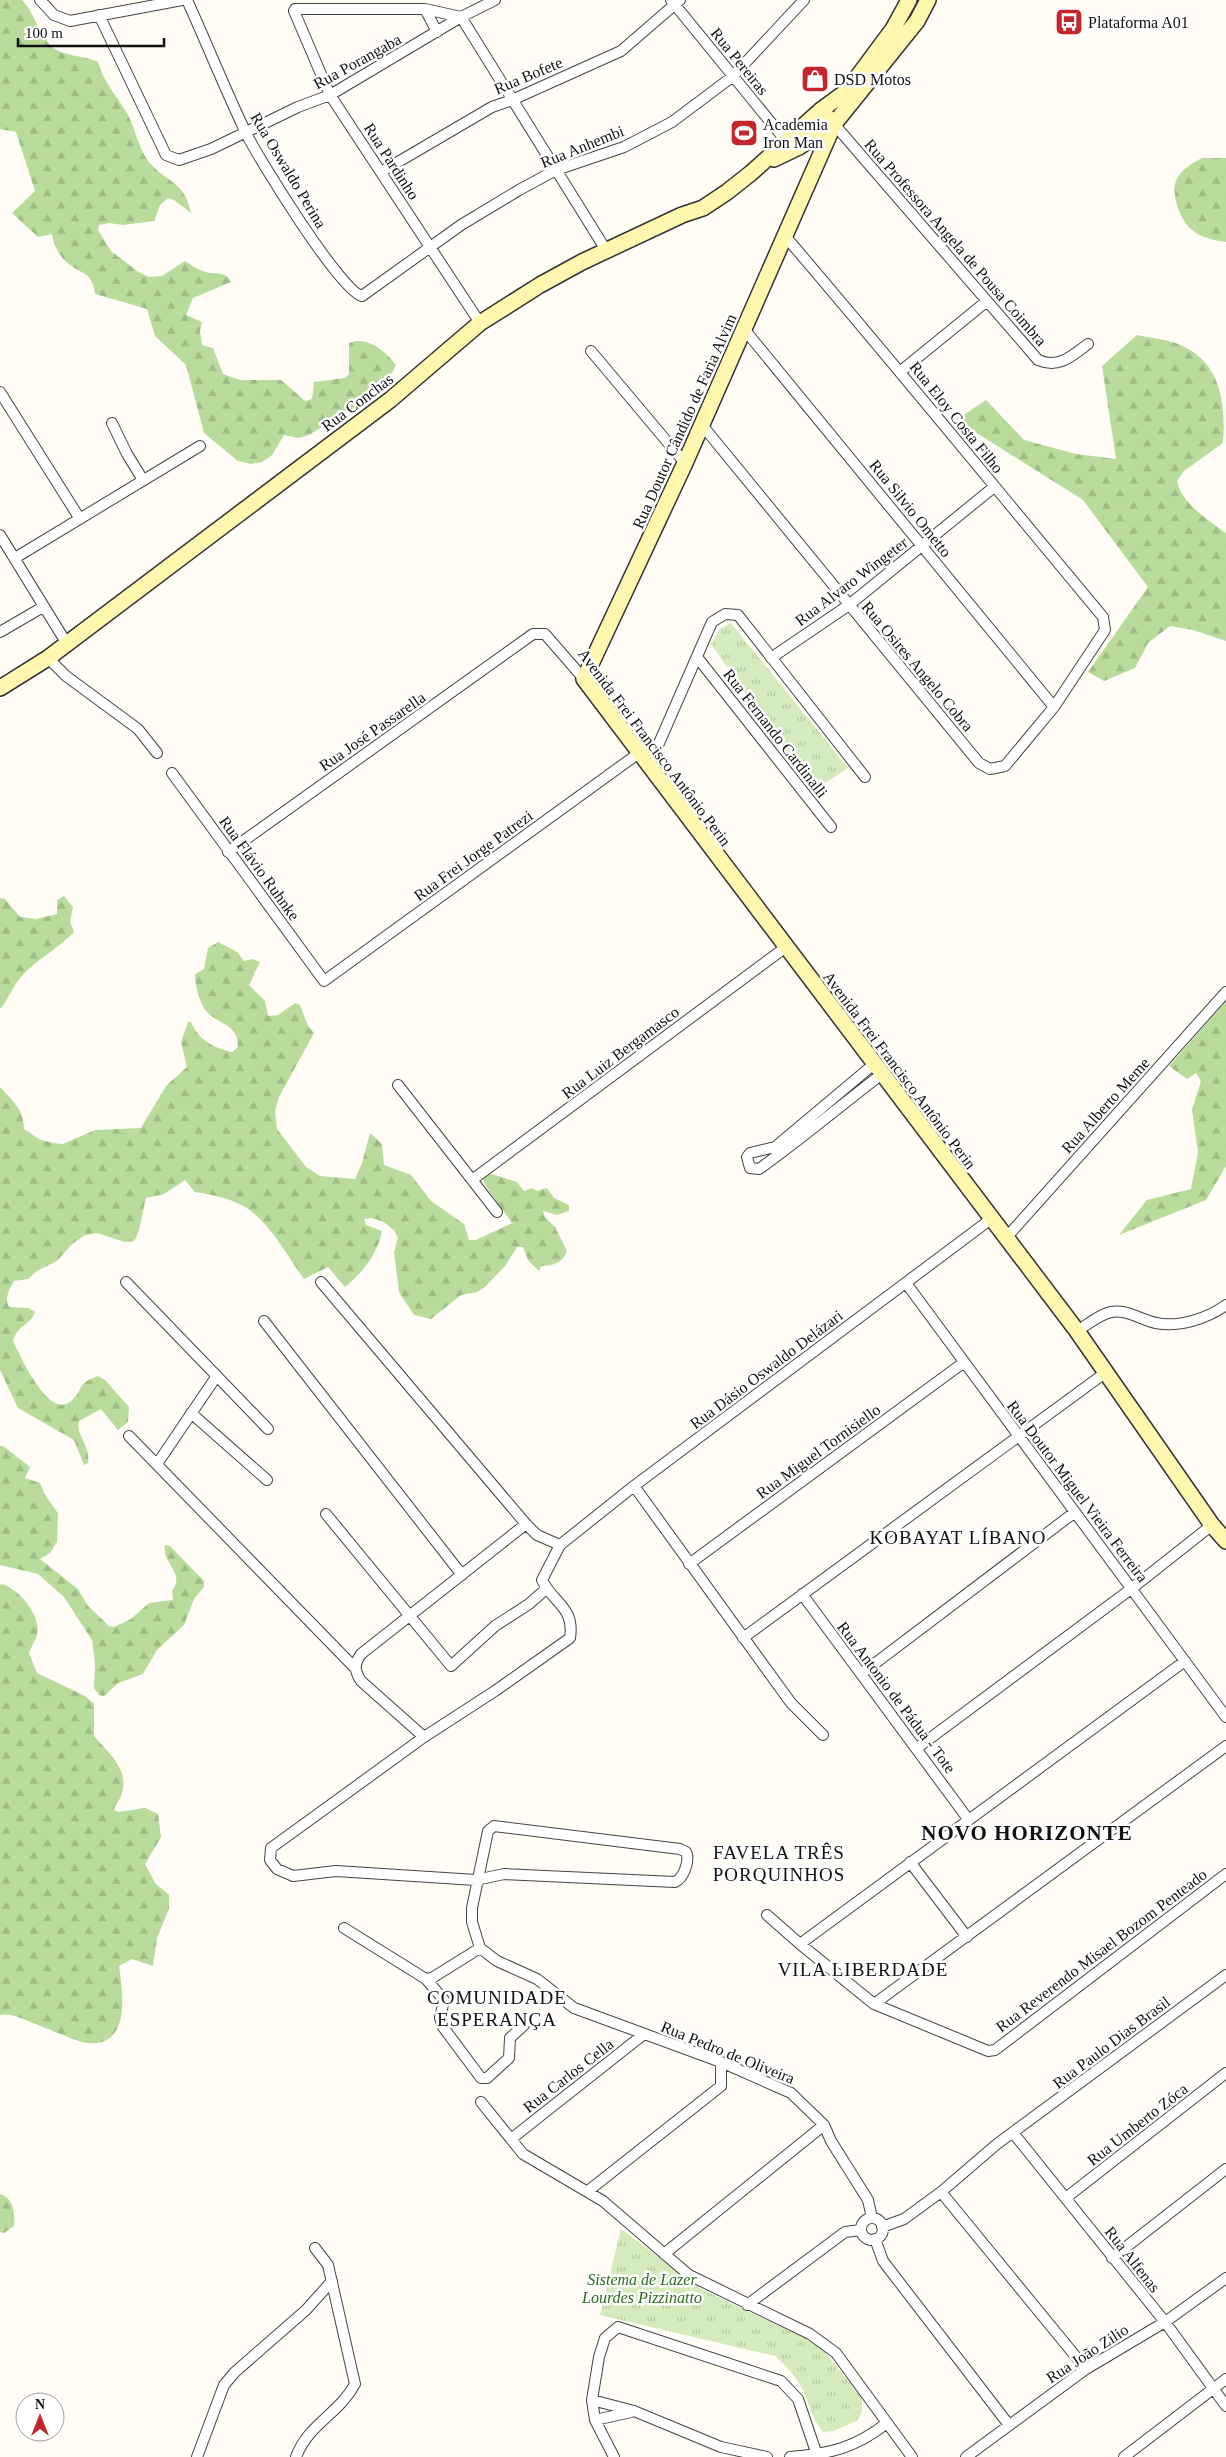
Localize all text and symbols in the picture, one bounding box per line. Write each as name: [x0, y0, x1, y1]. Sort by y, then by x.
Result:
bus stop icon: Plataforma A01: [1054, 7, 1084, 37]
place label: Plataforma A01: [1088, 14, 1189, 31]
scale bar: [18, 15, 164, 47]
street label: Rua Pereiras: [707, 24, 772, 98]
text: 100 m: [25, 25, 63, 41]
street label: Rua Porangaba: [311, 30, 404, 93]
street label: Rua Bofete: [492, 53, 565, 97]
shop icon: DSD Motos: [800, 64, 830, 94]
place label: DSD Motos: [834, 71, 911, 88]
street label: Rua Oswaldo Perina: [247, 110, 330, 231]
place label: Academia Iron Man: [763, 116, 828, 151]
sports icon: Academia Iron Man: [729, 118, 759, 148]
street label: Rua Pardinho: [361, 120, 423, 203]
street label: Rua Anhembi: [538, 122, 627, 171]
street label: Rua Professora Angela de Pousa Coimbra: [861, 136, 1050, 350]
street label: Rua Doutor Cândido de Faria Alvim: [629, 311, 740, 531]
street label: Rua Eloy Costa Filho: [906, 358, 1007, 477]
street label: Rua Conchas: [318, 370, 396, 435]
street label: Rua Silvio Ometto: [866, 456, 955, 560]
street label: Rua Alvaro Wingeter: [792, 533, 912, 630]
street label: Rua Osires Angelo Cobra: [858, 598, 977, 735]
street label: Avenida Frei Francisco Antônio Perin: [575, 645, 734, 849]
street label: Rua Fernando Cardinalli: [720, 666, 831, 801]
street label: Rua José Passarella: [316, 689, 428, 774]
street label: Rua Frei Jorge Patrezi: [411, 806, 537, 905]
street label: Rua Flávio Ruhnke: [216, 813, 303, 924]
street label: Avenida Frei Francisco Antônio Perin: [820, 968, 979, 1172]
street label: Rua Luiz Bergamasco: [559, 1003, 683, 1103]
street label: Rua Alberto Meme: [1058, 1054, 1153, 1157]
street label: Rua Dásio Oswaldo Delázari: [687, 1306, 846, 1432]
street label: Rua Doutor Miguel Vieira Ferreira: [1003, 1397, 1151, 1586]
street label: Rua Miguel Tornisiello: [753, 1401, 884, 1503]
district label: KOBAYAT LÍBANO: [869, 1527, 1047, 1548]
street label: Rua Antonio de Pádua - Tote: [834, 1618, 959, 1776]
district label: NOVO HORIZONTE: [921, 1821, 1133, 1845]
district label: FAVELA TRÊS PORQUINHOS: [713, 1842, 845, 1885]
street label: Rua Reverendo Misael Bozom Penteado: [993, 1866, 1210, 2035]
district label: VILA LIBERDADE: [778, 1959, 948, 1980]
district label: COMUNIDADE ESPERANÇA: [427, 1987, 567, 2030]
street label: Rua Paulo Dias Brasil: [1050, 1993, 1173, 2092]
street label: Rua Pedro de Oliveira: [659, 2018, 797, 2087]
street label: Rua Carlos Cella: [520, 2035, 617, 2116]
street label: Rua Umberto Zóca: [1084, 2080, 1191, 2169]
street label: Rua Alfenas: [1102, 2223, 1164, 2296]
park label: Sistema de Lazer Lourdes Pizzinatto: [581, 2271, 702, 2306]
street label: Rua João Zilio: [1043, 2321, 1131, 2386]
north arrow: [15, 2392, 65, 2442]
text: N: [35, 2397, 45, 2412]

